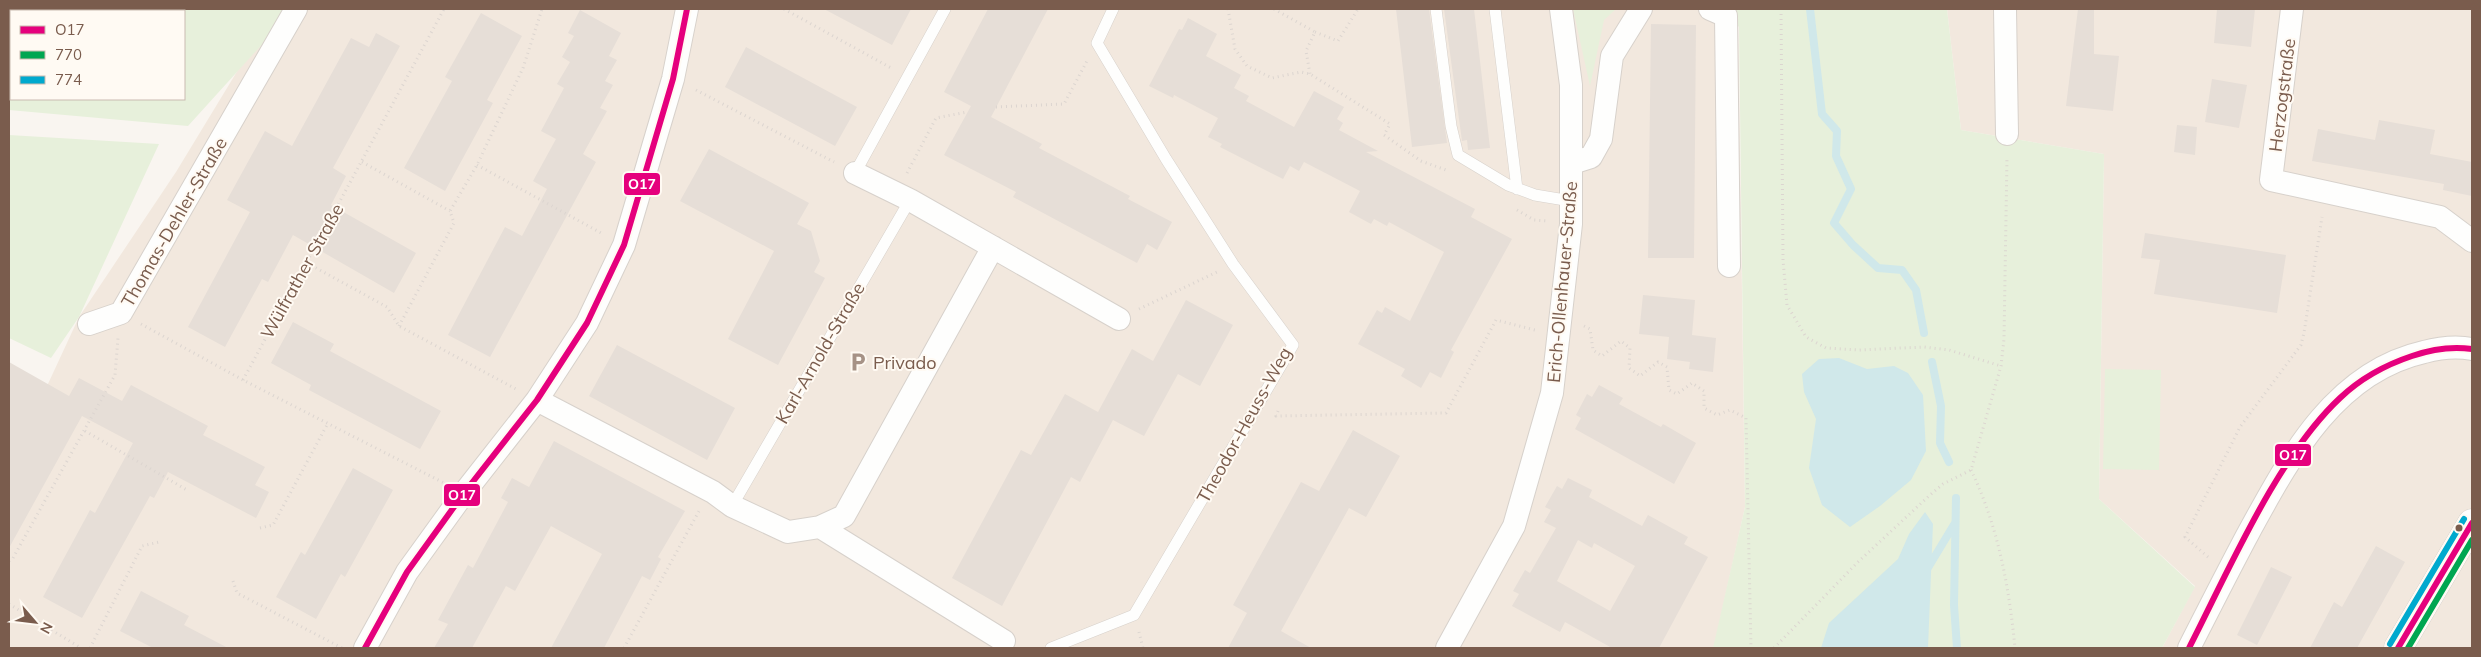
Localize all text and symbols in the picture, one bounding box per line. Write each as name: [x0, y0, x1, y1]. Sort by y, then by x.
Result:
legend: [10, 10, 185, 100]
text: O17: [55, 20, 85, 39]
street label: Herzogstraße: [2264, 37, 2300, 153]
text: 770: [55, 45, 82, 64]
text: 774: [55, 70, 82, 89]
street label: Thomas-Dehler-Straße: [116, 133, 232, 311]
line badge: O17: [623, 172, 661, 196]
text: O17: [628, 175, 656, 193]
street label: Erich-Ollenhauer-Straße: [1542, 180, 1582, 384]
street label: Wülfrather Straße: [255, 199, 349, 343]
street label: Karl-Arnold-Straße: [770, 278, 870, 428]
street label: Theodor-Heuss-Weg: [1192, 343, 1296, 507]
parking icon: Privado: [847, 351, 869, 373]
place label: Privado: [873, 351, 937, 374]
line badge: O17: [2274, 443, 2312, 467]
text: O17: [2279, 446, 2307, 464]
line badge: O17: [443, 483, 481, 507]
text: O17: [448, 486, 476, 504]
unlabelled marker: [2454, 523, 2464, 533]
north arrow: [10, 597, 60, 647]
text: N: [36, 619, 57, 637]

